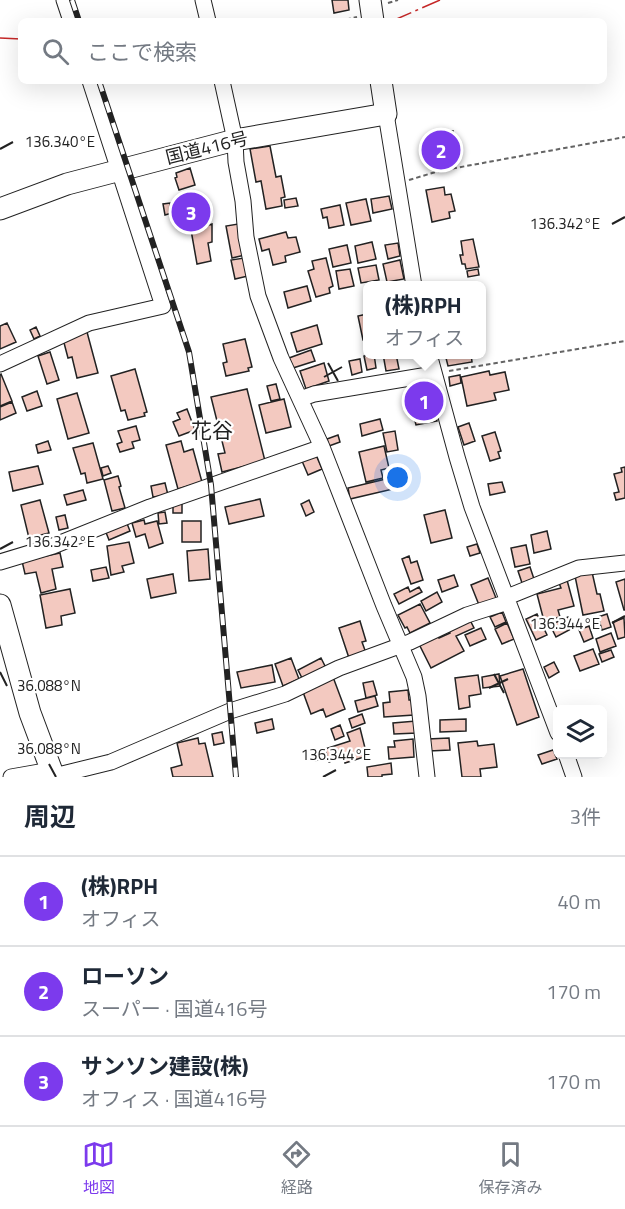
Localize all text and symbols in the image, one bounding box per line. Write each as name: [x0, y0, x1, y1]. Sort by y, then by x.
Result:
search box: [18, 18, 607, 84]
icon: search: [39, 35, 72, 68]
text: ここで検索: [87, 35, 197, 69]
street label: 国道416号: [163, 124, 251, 171]
pin: 2: [422, 128, 460, 172]
text: 136.340°E: [25, 130, 95, 153]
pin: 3: [172, 190, 210, 234]
text: 136.342°E: [530, 212, 600, 235]
popup: [363, 281, 486, 359]
text: (株)RPH: [385, 288, 462, 322]
text: オフィス: [385, 322, 464, 353]
pin: 1: [404, 378, 444, 424]
district label: 花谷: [191, 414, 233, 446]
your location: [383, 463, 412, 492]
text: 136.342°E: [25, 530, 95, 553]
text: 136.344°E: [530, 612, 600, 635]
text: 36.088°N: [17, 674, 81, 697]
map controls: [553, 705, 607, 759]
button: layers: [553, 705, 607, 759]
text: 36.088°N: [17, 737, 81, 760]
text: 136.344°E: [301, 743, 371, 766]
text: 周辺: [24, 797, 76, 836]
text: 3件: [570, 801, 601, 832]
text: (株)RPH: [81, 869, 158, 903]
text: 1: [38, 886, 49, 917]
text: 40 m: [557, 886, 601, 917]
text: オフィス: [81, 903, 161, 934]
text: ローソン: [81, 959, 169, 993]
text: 2: [38, 976, 49, 1007]
text: 170 m: [546, 976, 601, 1007]
text: スーパー · 国道416号: [81, 993, 268, 1024]
text: サンソン建設(株): [81, 1049, 249, 1083]
text: 3: [38, 1066, 49, 1097]
text: 170 m: [546, 1066, 601, 1097]
text: オフィス · 国道416号: [81, 1083, 267, 1114]
tab: 地図: [82, 1138, 115, 1199]
tab: 経路: [280, 1138, 313, 1199]
tab: 保存済み: [478, 1138, 542, 1199]

